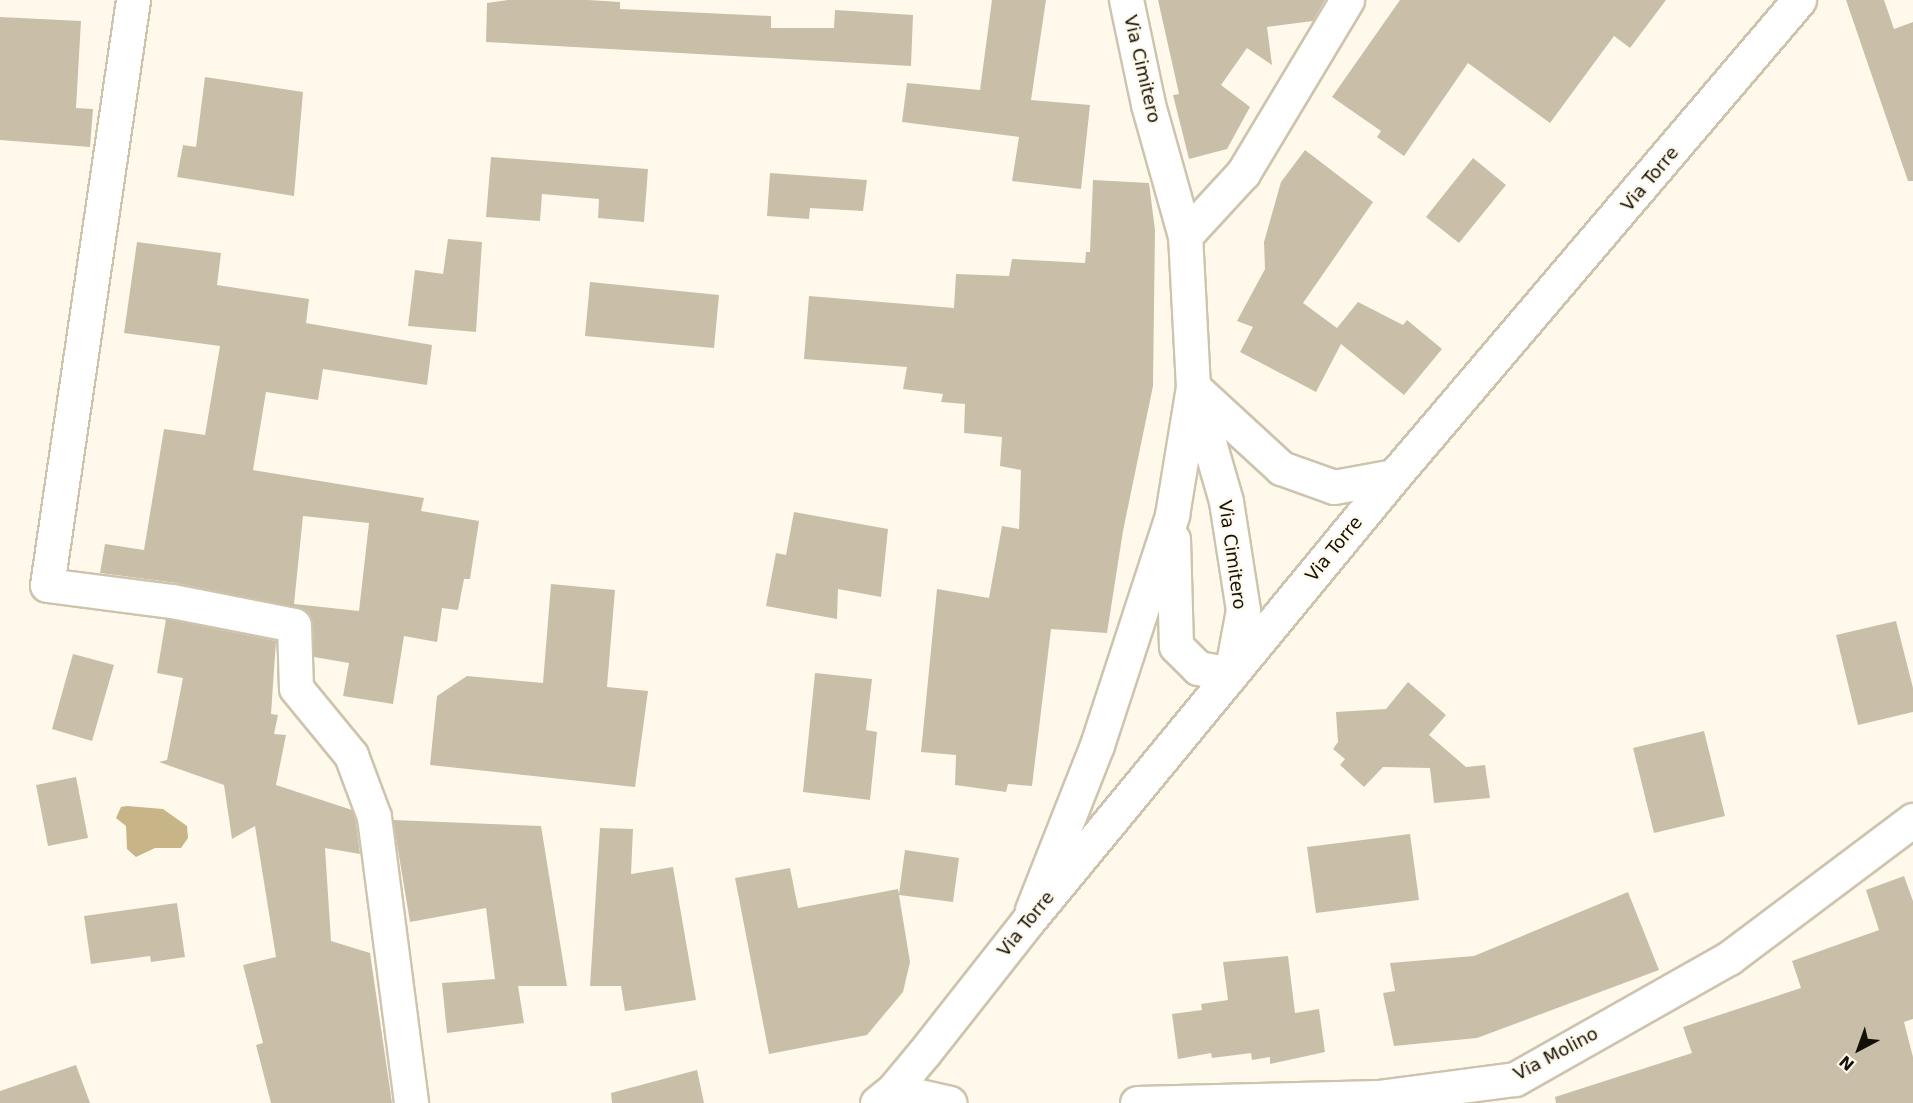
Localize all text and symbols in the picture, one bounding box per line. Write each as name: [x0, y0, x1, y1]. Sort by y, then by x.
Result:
street label: Via Cimitero: [1119, 13, 1165, 125]
street label: Via Torre: [1617, 142, 1683, 216]
street label: Via Cimitero: [1214, 499, 1250, 611]
street label: Via Torre: [1301, 512, 1367, 586]
street label: Via Torre: [993, 887, 1059, 961]
north arrow: [1829, 1019, 1889, 1079]
street label: Via Molino: [1510, 1023, 1602, 1085]
text: N: [1836, 1051, 1858, 1075]

